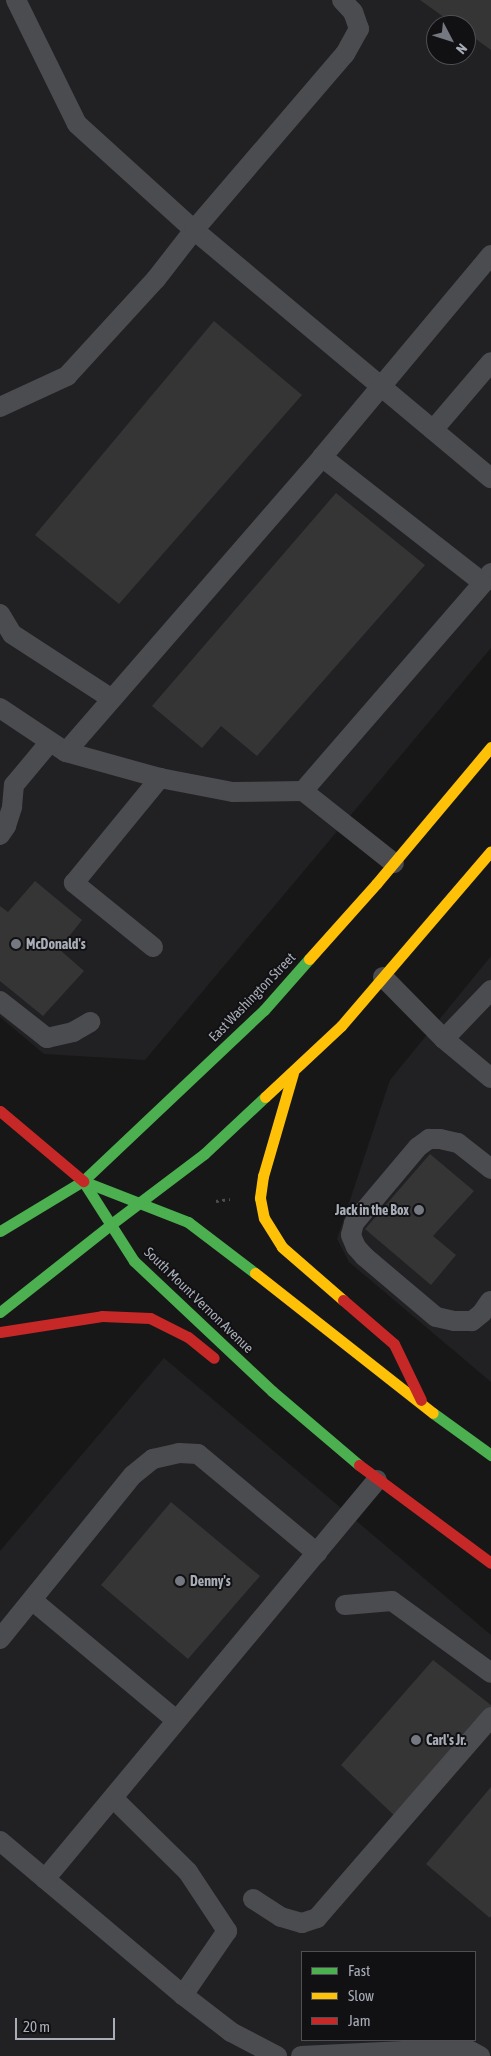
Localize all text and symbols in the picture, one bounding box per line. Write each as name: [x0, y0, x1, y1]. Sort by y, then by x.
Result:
north arrow: [426, 15, 476, 65]
text: N: [453, 41, 471, 57]
place label: McDonald's: [26, 936, 86, 952]
marker: McDonald's: [10, 938, 22, 950]
street label: East Washington Street: [205, 949, 299, 1045]
place label: Jack in the Box: [335, 1202, 409, 1218]
marker: Jack in the Box: [413, 1204, 425, 1216]
street label: South Mount Vernon Avenue: [141, 1244, 257, 1356]
place label: Denny's: [190, 1573, 231, 1589]
marker: Denny's: [174, 1575, 186, 1587]
place label: Carl's Jr.: [426, 1732, 466, 1748]
marker: Carl's Jr.: [410, 1734, 422, 1746]
legend: [301, 1951, 476, 2041]
text: Fast: [348, 1962, 370, 1979]
text: Slow: [348, 1987, 374, 2004]
scale bar: [18, 2008, 118, 2040]
text: Jam: [348, 2012, 371, 2029]
text: 20 m: [23, 2018, 50, 2035]

